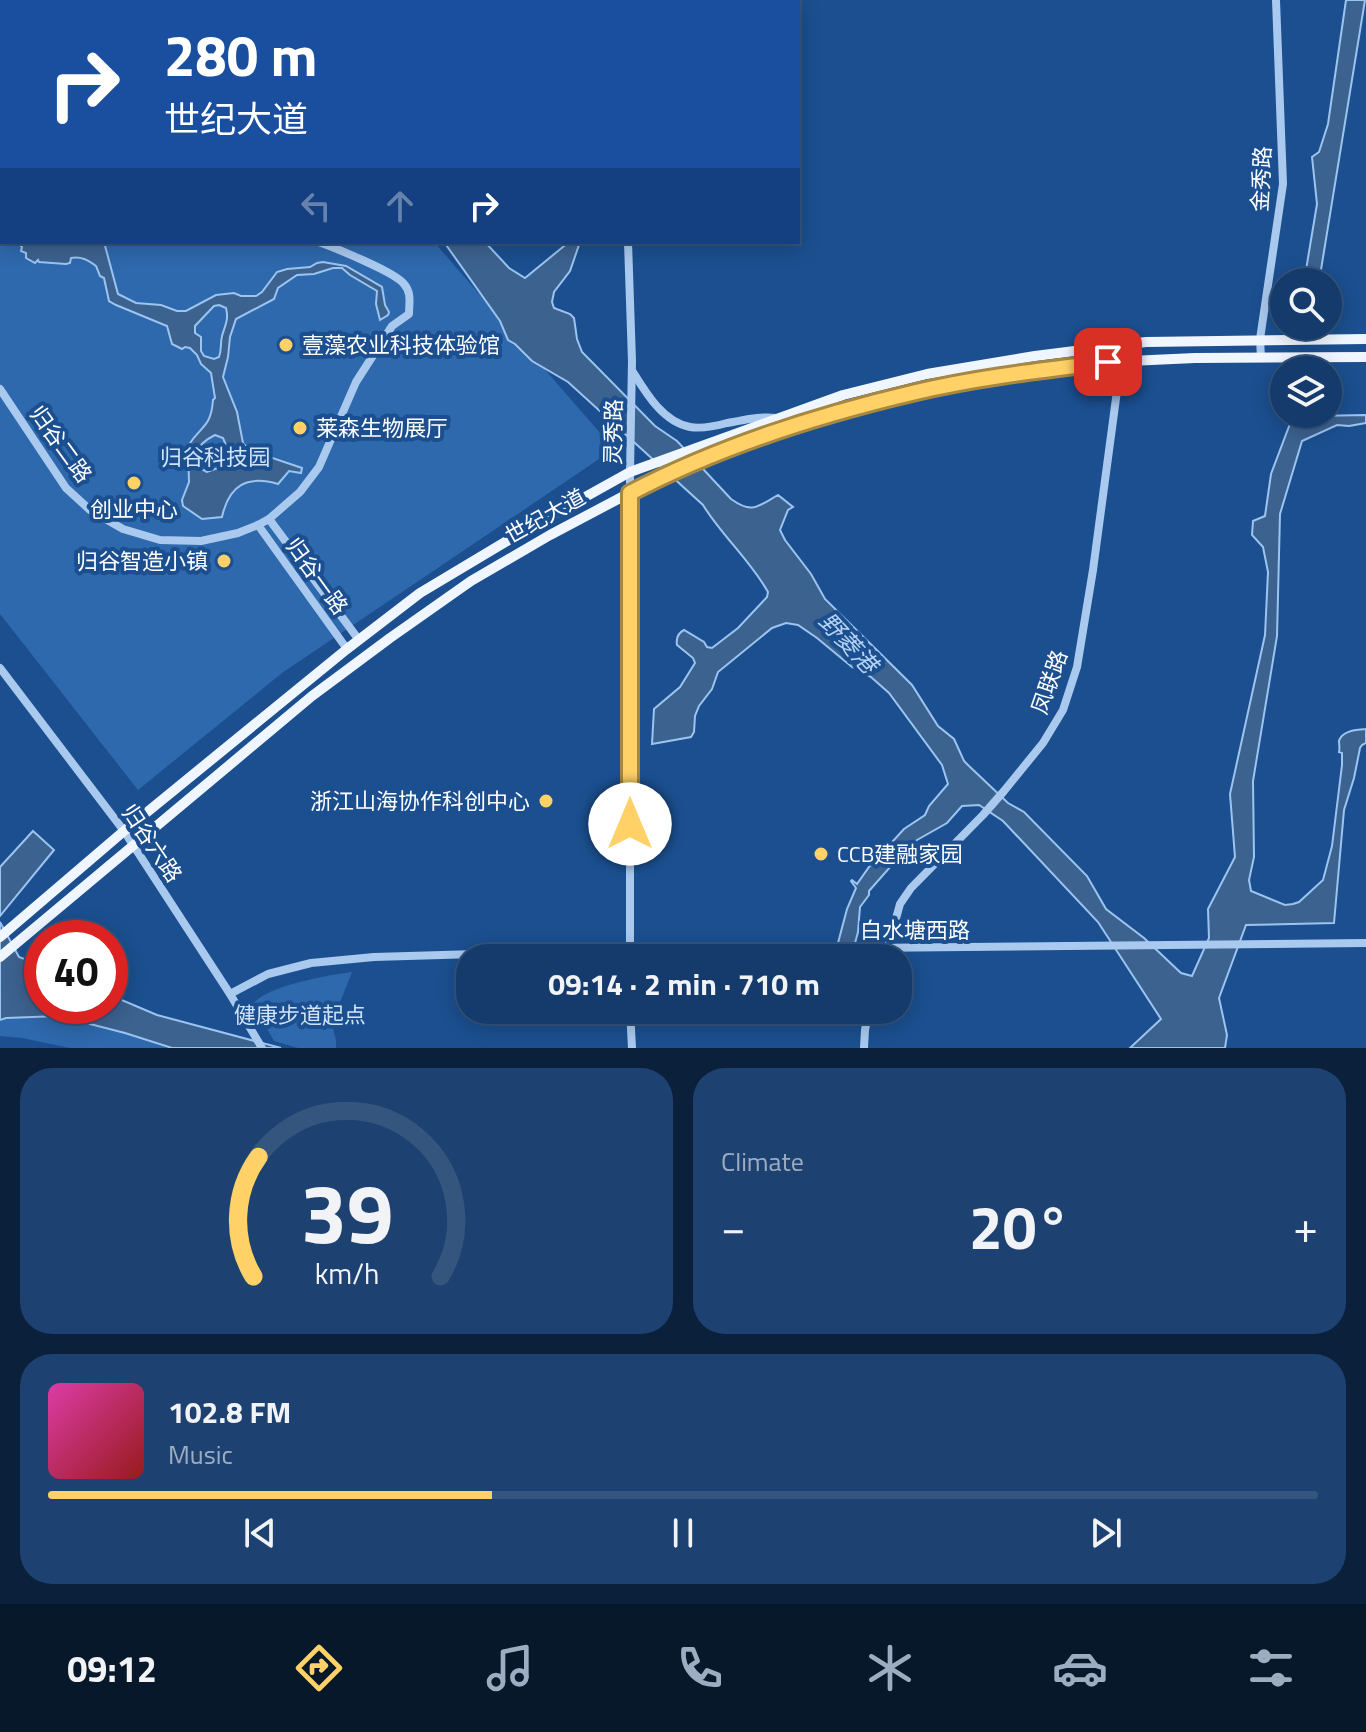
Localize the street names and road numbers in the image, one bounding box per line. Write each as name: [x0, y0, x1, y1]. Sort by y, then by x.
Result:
street label: 金秀路: [1242, 145, 1280, 213]
street label: 归谷二路: [21, 398, 101, 490]
street label: 灵秀路: [595, 399, 631, 465]
street label: 世纪大道: [498, 480, 592, 552]
street label: 归谷一路: [277, 530, 357, 622]
street label: 凤联路: [1022, 645, 1076, 719]
street label: 归谷六路: [113, 797, 191, 889]
street label: 白水塘西路: [860, 913, 970, 947]

